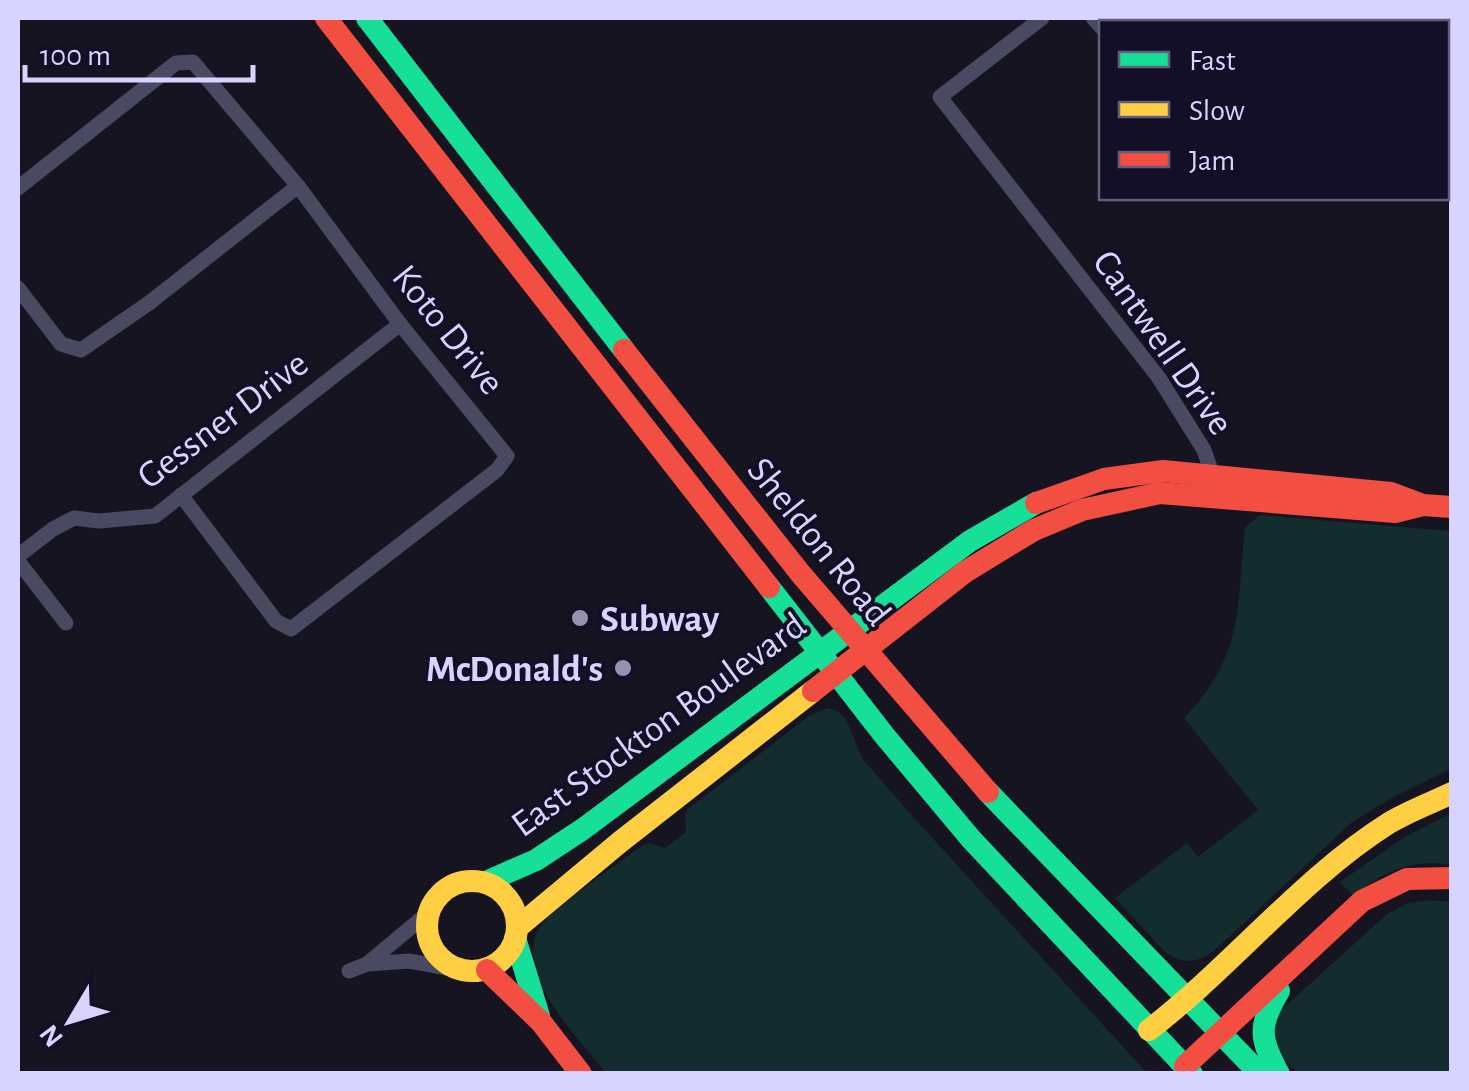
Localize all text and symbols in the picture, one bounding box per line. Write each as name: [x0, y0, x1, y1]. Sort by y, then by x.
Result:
scale bar: [25, 20, 252, 82]
legend: [1099, 20, 1449, 200]
text: 100 m: [40, 41, 111, 71]
text: Fast: [1189, 46, 1236, 76]
text: Slow: [1189, 96, 1245, 126]
text: Jam: [1189, 146, 1235, 176]
street label: Cantwell Drive: [1085, 244, 1240, 442]
street label: Koto Drive: [384, 258, 511, 402]
street label: Gessner Drive: [131, 345, 315, 497]
street label: Sheldon Road: [740, 451, 897, 633]
place label: Subway: [600, 601, 719, 639]
street label: East Stockton Boulevard: [505, 607, 813, 845]
marker: Subway: [569, 607, 591, 629]
place label: McDonald's: [426, 651, 603, 689]
marker: McDonald's: [612, 657, 634, 679]
north arrow: [20, 971, 120, 1071]
text: N: [35, 1019, 69, 1051]

